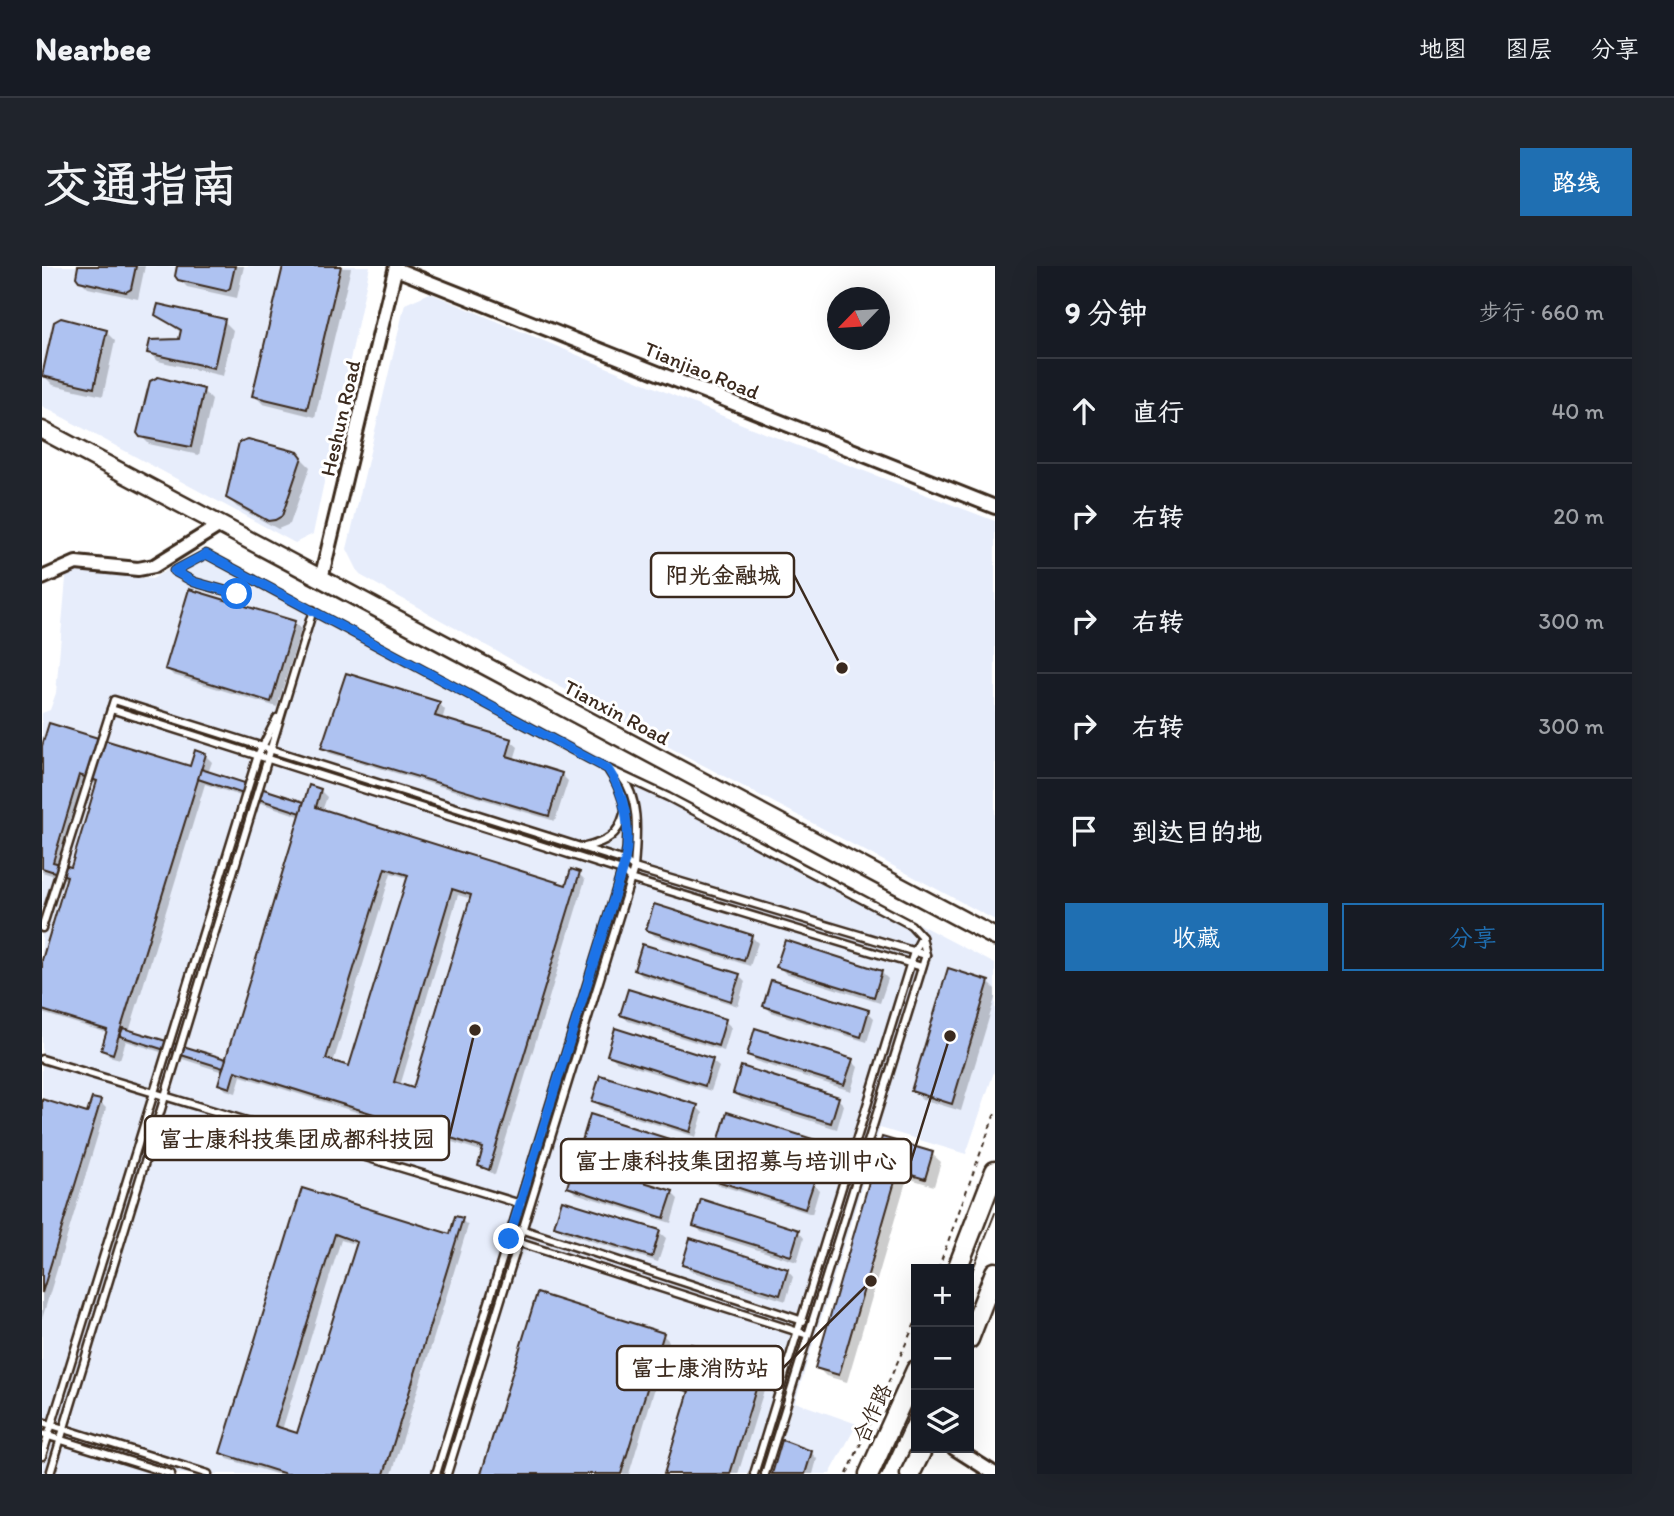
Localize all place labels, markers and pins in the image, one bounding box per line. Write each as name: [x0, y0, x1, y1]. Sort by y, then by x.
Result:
callout: 阳光金融城: [651, 553, 794, 597]
callout: 富士康科技集团成都科技园: [145, 1116, 449, 1160]
callout: 富士康科技集团招募与培训中心: [561, 1139, 911, 1183]
callout: 富士康消防站: [617, 1346, 783, 1390]

